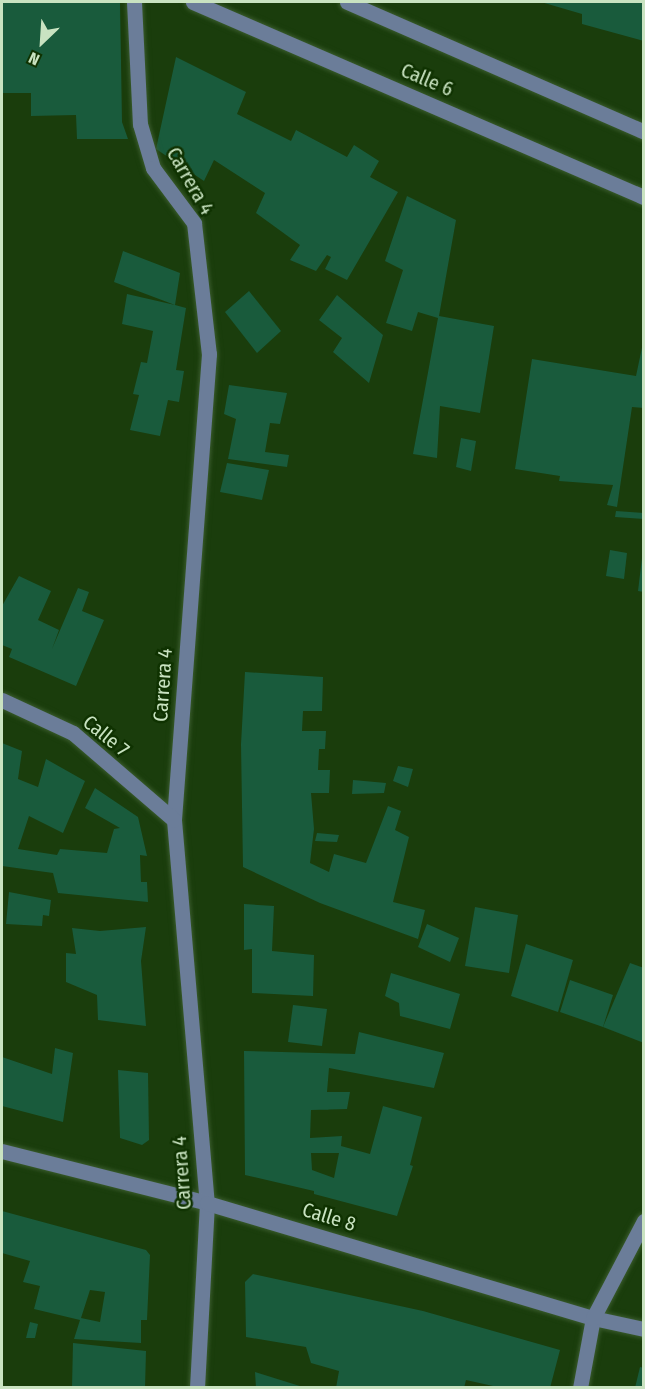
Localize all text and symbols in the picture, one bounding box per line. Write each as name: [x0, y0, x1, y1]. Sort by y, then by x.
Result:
north arrow: [12, 12, 72, 72]
text: N: [26, 48, 43, 69]
street label: Calle 6: [397, 58, 457, 102]
street label: Carrera 4: [161, 143, 219, 219]
street label: Carrera 4: [148, 647, 178, 723]
street label: Calle 7: [78, 710, 134, 762]
street label: Carrera 4: [167, 1135, 197, 1211]
street label: Calle 8: [299, 1198, 359, 1236]

